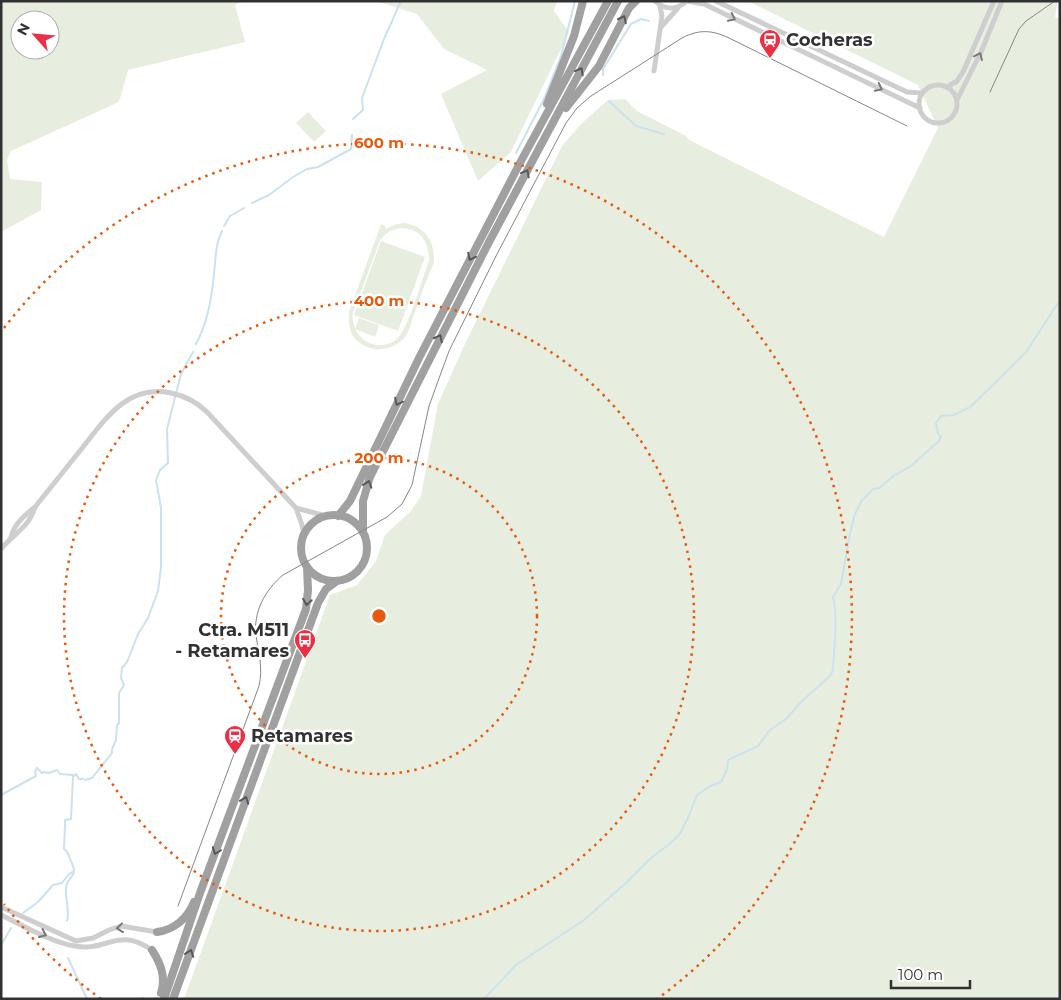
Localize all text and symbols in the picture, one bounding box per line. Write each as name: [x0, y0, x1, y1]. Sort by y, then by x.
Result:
north arrow: [10, 10, 60, 60]
one-way arrow: [727, 12, 736, 22]
one-way arrow: [617, 15, 627, 24]
text: N: [13, 20, 34, 38]
station icon: Cocheras: [758, 28, 782, 59]
place label: Cocheras: [786, 29, 873, 51]
one-way arrow: [973, 52, 983, 61]
one-way arrow: [574, 68, 584, 77]
one-way arrow: [874, 82, 883, 93]
text: 600 m: [354, 133, 404, 152]
one-way arrow: [520, 169, 530, 178]
one-way arrow: [467, 252, 477, 261]
text: 400 m: [354, 291, 404, 310]
one-way arrow: [433, 335, 443, 344]
one-way arrow: [394, 397, 404, 406]
text: 200 m: [354, 448, 404, 467]
one-way arrow: [362, 481, 372, 489]
one-way arrow: [302, 598, 313, 606]
centre of rings: [370, 607, 388, 625]
place label: Ctra. M511 - Retamares: [175, 619, 289, 662]
bus stop icon: Ctra. M511 - Retamares: [293, 628, 317, 659]
station icon: Retamares: [223, 724, 247, 755]
place label: Retamares: [251, 725, 353, 747]
one-way arrow: [239, 797, 249, 805]
one-way arrow: [212, 847, 222, 855]
one-way arrow: [116, 922, 124, 933]
one-way arrow: [38, 927, 47, 938]
one-way arrow: [184, 949, 194, 958]
scale bar: [891, 958, 970, 990]
text: 100 m: [898, 965, 943, 984]

